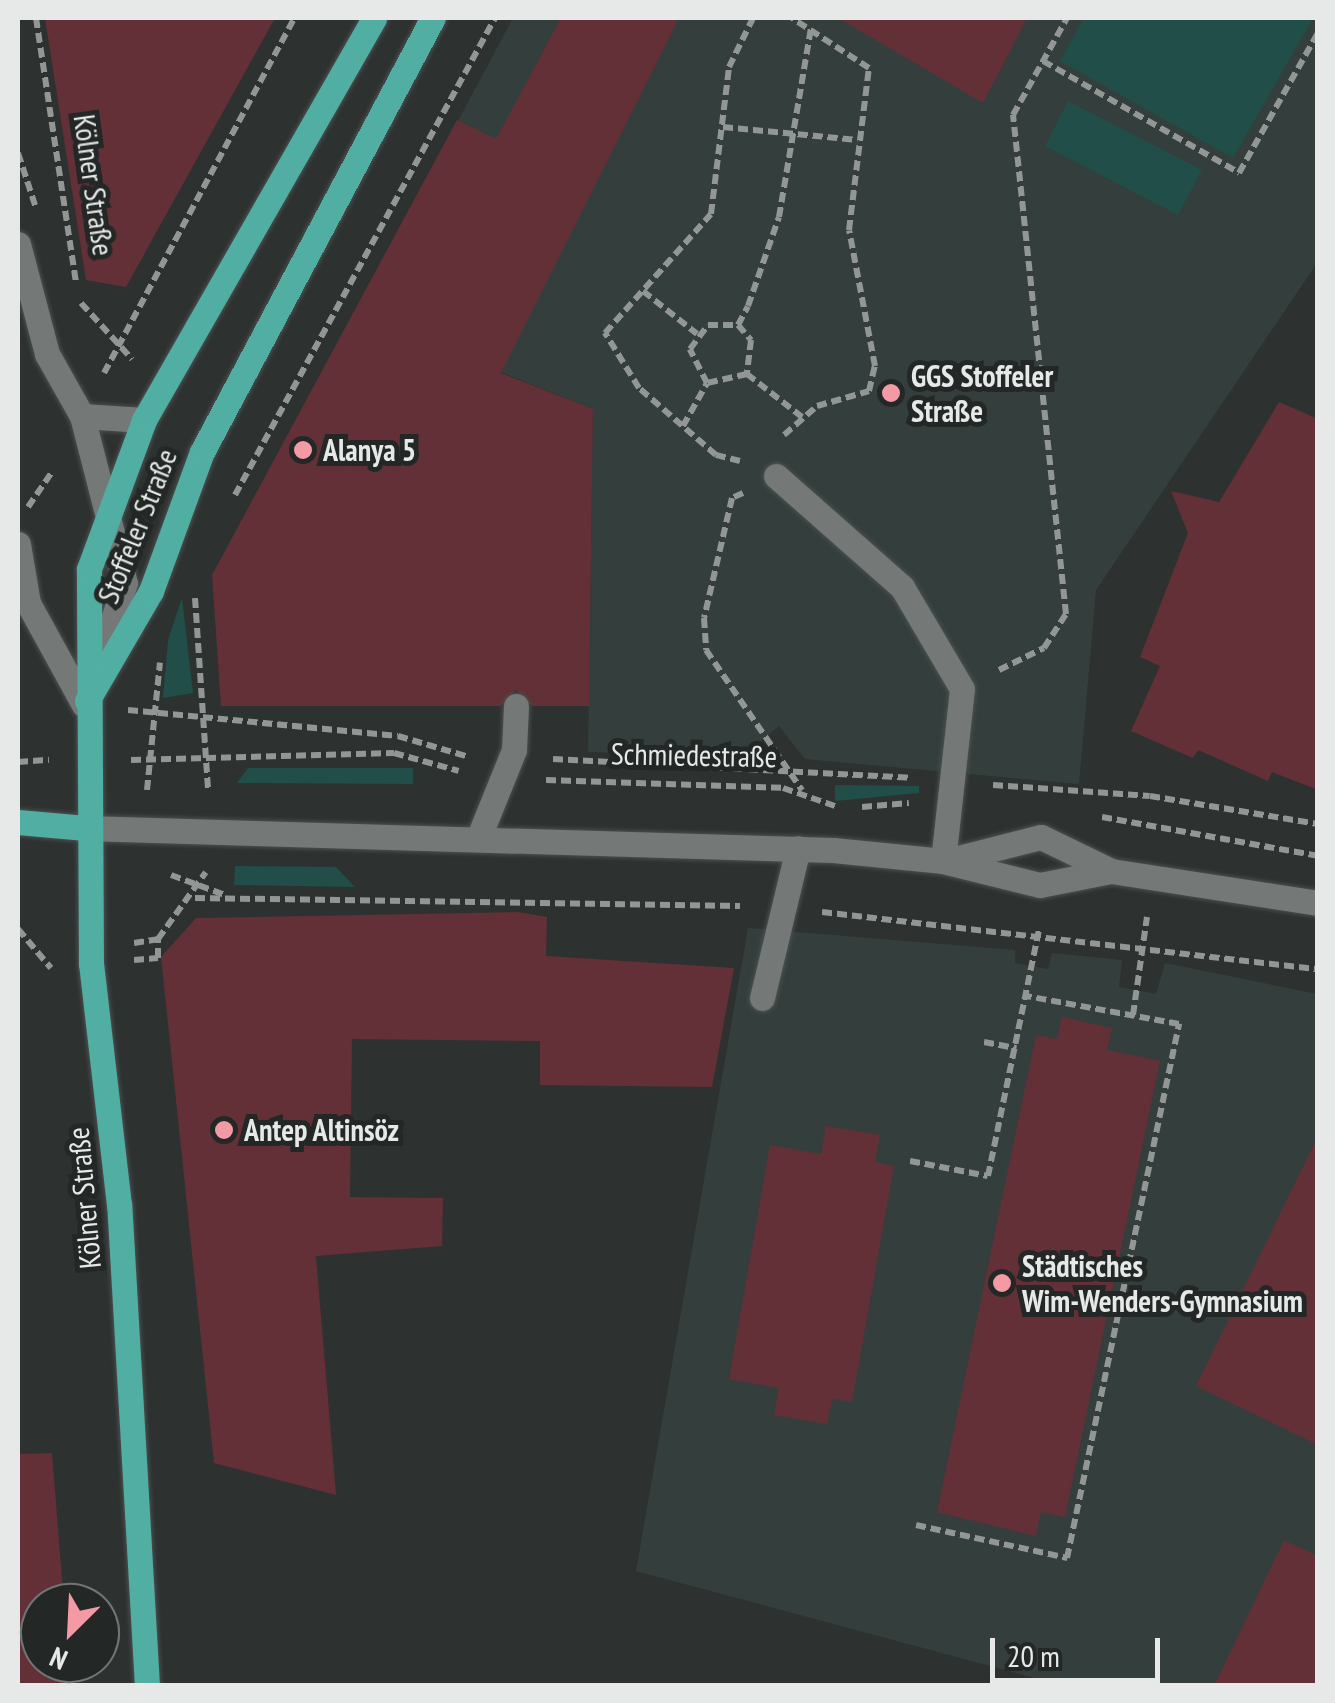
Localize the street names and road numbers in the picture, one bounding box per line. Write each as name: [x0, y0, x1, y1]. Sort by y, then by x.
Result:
street label: Kölner Straße: [66, 112, 122, 258]
street label: Stoffeler Straße: [90, 444, 184, 608]
street label: Schmiedestraße: [611, 736, 777, 774]
street label: Kölner Straße: [60, 1126, 108, 1270]

